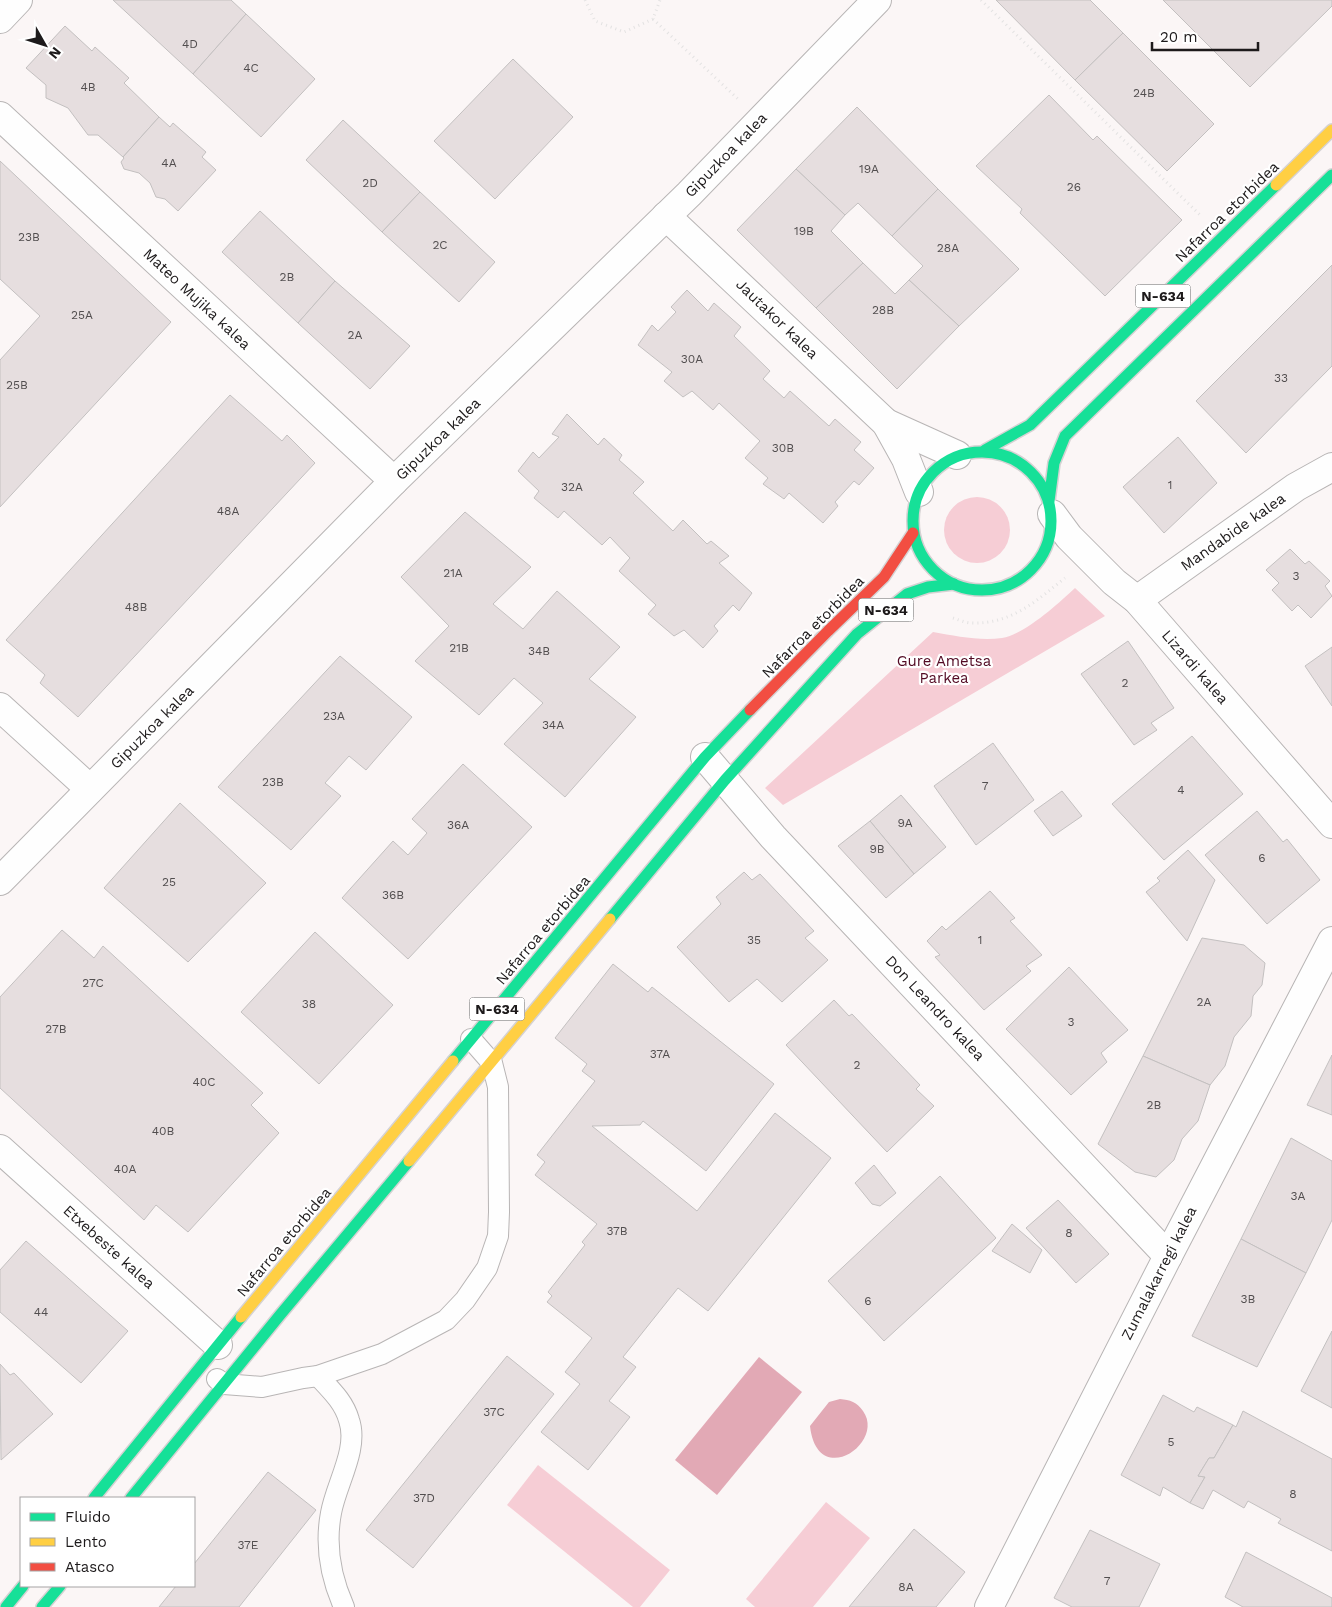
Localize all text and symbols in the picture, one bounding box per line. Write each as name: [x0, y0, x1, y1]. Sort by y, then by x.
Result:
north arrow: [20, 20, 70, 70]
scale bar: [1152, 20, 1258, 52]
text: 20 m: [1160, 28, 1198, 46]
house number: 4D: [182, 37, 198, 51]
text: N: [46, 44, 65, 62]
house number: 4C: [243, 61, 259, 75]
house number: 4B: [80, 80, 96, 94]
house number: 24B: [1133, 86, 1155, 100]
street label: Gipuzkoa kalea: [681, 109, 771, 201]
house number: 4A: [161, 156, 177, 170]
street label: Nafarroa etorbidea: [1171, 157, 1283, 266]
house number: 19A: [859, 162, 879, 176]
house number: 2D: [362, 176, 378, 190]
house number: 26: [1067, 180, 1081, 194]
house number: 19B: [794, 224, 814, 238]
house number: 23B: [18, 230, 40, 244]
house number: 2C: [432, 238, 448, 252]
house number: 28A: [937, 241, 959, 255]
street label: Mateo Mujika kalea: [140, 245, 255, 354]
house number: 2B: [280, 270, 295, 284]
street label: Jautakor kalea: [732, 275, 822, 363]
road number: N-634: [1136, 284, 1190, 308]
house number: 28B: [872, 303, 894, 317]
house number: 25A: [71, 308, 93, 322]
house number: 2A: [348, 328, 363, 342]
house number: 30A: [681, 352, 703, 366]
house number: 33: [1274, 371, 1288, 385]
house number: 25B: [6, 378, 28, 392]
street label: Gipuzkoa kalea: [392, 394, 484, 484]
house number: 30B: [772, 441, 794, 455]
house number: 1: [1168, 478, 1172, 492]
house number: 32A: [561, 480, 583, 494]
street label: Mandabide kalea: [1177, 489, 1289, 575]
house number: 48A: [217, 504, 239, 518]
house number: 21A: [443, 566, 463, 580]
house number: 3: [1293, 569, 1300, 583]
street label: Nafarroa etorbidea: [758, 572, 868, 682]
road number: N-634: [858, 598, 914, 622]
house number: 48B: [125, 600, 147, 614]
street label: Lizardi kalea: [1158, 626, 1232, 708]
house number: 21B: [449, 641, 469, 655]
house number: 34B: [528, 644, 550, 658]
park label: Gure Ametsa Parkea: [897, 652, 992, 687]
house number: 2: [1122, 676, 1129, 690]
street label: Gipuzkoa kalea: [107, 681, 198, 772]
house number: 23A: [323, 709, 345, 723]
house number: 34A: [542, 718, 564, 732]
house number: 23B: [262, 775, 284, 789]
house number: 7: [982, 779, 989, 793]
house number: 4: [1177, 783, 1185, 797]
house number: 9A: [897, 816, 913, 830]
house number: 36A: [447, 818, 469, 832]
house number: 9B: [869, 842, 885, 856]
house number: 6: [1258, 851, 1266, 865]
street label: Nafarroa etorbidea: [492, 871, 594, 988]
house number: 25: [162, 875, 176, 889]
house number: 36B: [382, 888, 404, 902]
house number: 35: [747, 933, 761, 947]
house number: 1: [978, 933, 982, 947]
street label: Don Leandro kalea: [882, 952, 989, 1065]
house number: 27C: [82, 976, 104, 990]
house number: 2A: [1197, 995, 1212, 1009]
house number: 38: [302, 997, 316, 1011]
road number: N-634: [470, 998, 524, 1021]
house number: 3: [1068, 1015, 1075, 1029]
house number: 27B: [45, 1022, 67, 1036]
house number: 37A: [650, 1047, 670, 1061]
house number: 2: [854, 1058, 861, 1072]
house number: 40C: [192, 1075, 216, 1089]
house number: 2B: [1147, 1098, 1162, 1112]
house number: 40B: [152, 1124, 174, 1138]
house number: 40A: [114, 1162, 136, 1176]
street label: Nafarroa etorbidea: [233, 1183, 335, 1300]
house number: 3A: [1291, 1189, 1306, 1203]
street label: Etxebeste kalea: [60, 1201, 159, 1293]
street label: Zumalakarregi kalea: [1118, 1203, 1201, 1343]
house number: 37B: [606, 1224, 628, 1238]
house number: 8: [1065, 1226, 1073, 1240]
house number: 3B: [1241, 1292, 1256, 1306]
house number: 6: [864, 1294, 872, 1308]
house number: 44: [34, 1305, 48, 1319]
house number: 37C: [483, 1405, 505, 1419]
house number: 5: [1168, 1435, 1175, 1449]
house number: 8: [1289, 1487, 1297, 1501]
house number: 37D: [413, 1491, 435, 1505]
legend: [20, 1497, 195, 1587]
text: Fluido: [65, 1508, 110, 1526]
text: Lento: [65, 1533, 107, 1551]
house number: 37E: [238, 1538, 259, 1552]
text: Atasco: [65, 1558, 114, 1576]
house number: 7: [1104, 1574, 1111, 1588]
house number: 8A: [898, 1580, 914, 1594]

